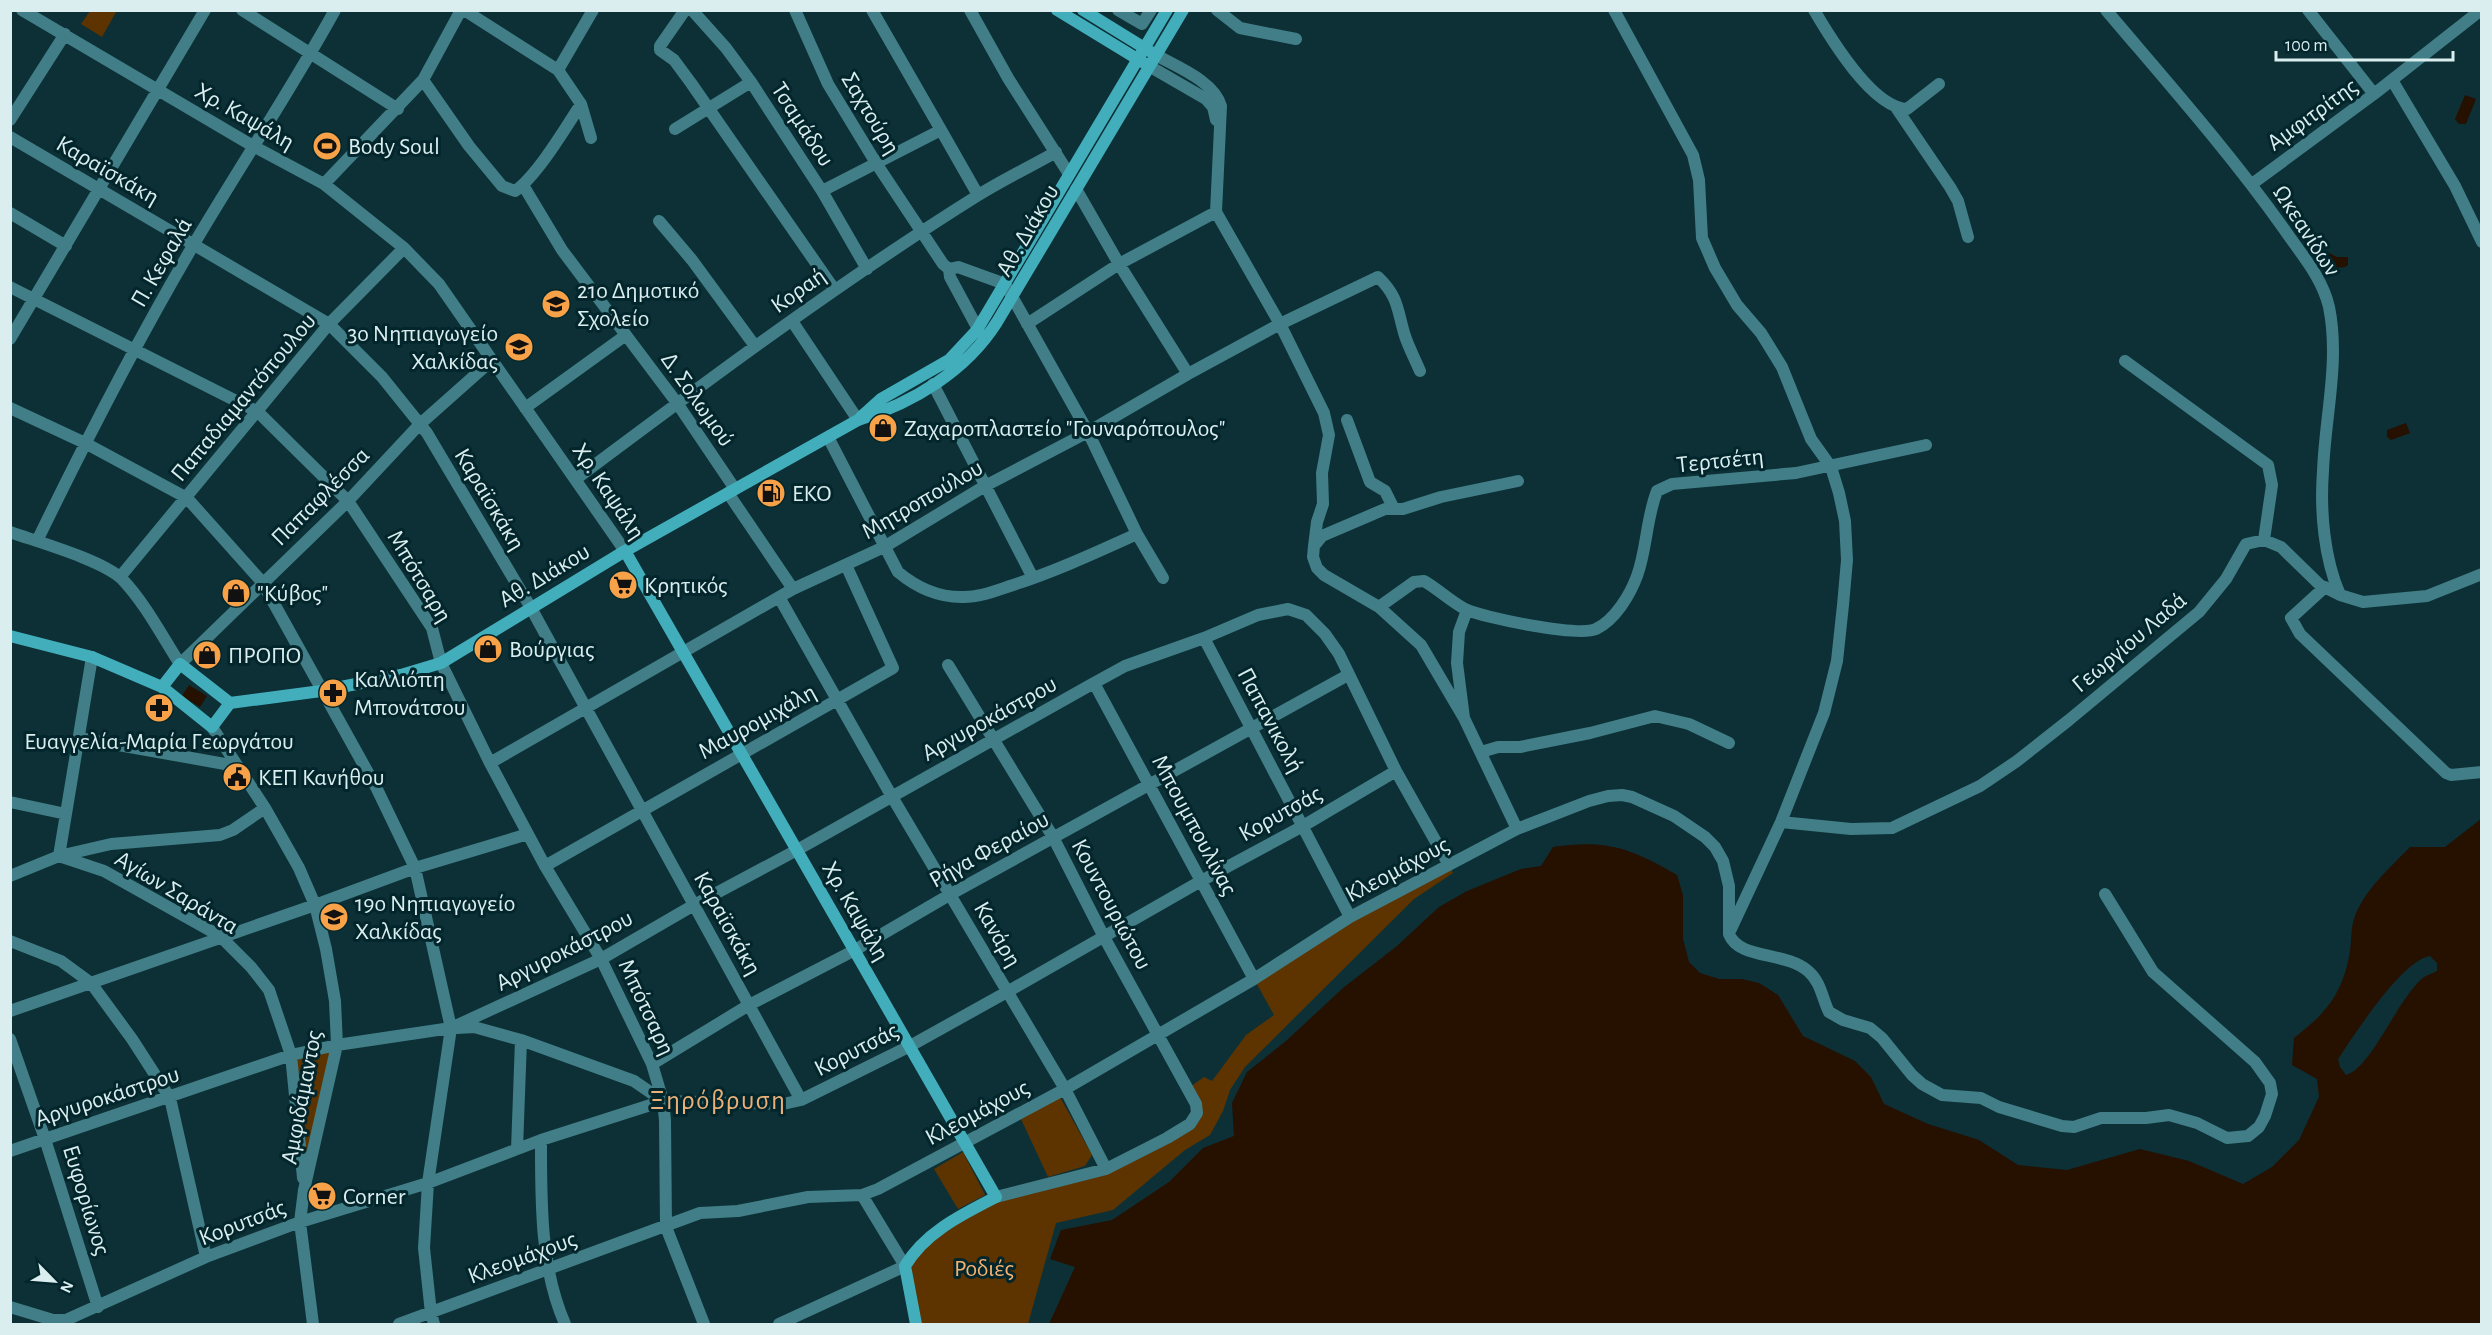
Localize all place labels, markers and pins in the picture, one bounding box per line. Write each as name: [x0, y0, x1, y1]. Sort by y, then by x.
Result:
sports icon: Body Soul: [311, 130, 343, 162]
place label: Body Soul: [348, 135, 440, 159]
place label: 21ο Δημοτικό Σχολείο: [577, 279, 699, 331]
school or university icon: 21ο Δημοτικό Σχολείο: [540, 288, 572, 320]
place label: 3ο Νηπιαγωγείο Χαλκίδας: [347, 322, 498, 374]
school or university icon: 3ο Νηπιαγωγείο Χαλκίδας: [503, 331, 535, 363]
shop icon: Ζαχαροπλαστείο "Γουναρόπουλος": [867, 412, 899, 444]
place label: Ζαχαροπλαστείο "Γουναρόπουλος": [904, 417, 1225, 441]
fuel station icon: ΕΚΟ: [755, 477, 787, 509]
place label: ΕΚΟ: [792, 482, 831, 506]
supermarket icon: Κρητικός: [607, 569, 639, 601]
place label: Κρητικός: [644, 574, 728, 598]
shop icon: "Κύβος": [220, 577, 252, 609]
place label: "Κύβος": [257, 582, 328, 606]
shop icon: Βούργιας: [472, 633, 504, 665]
place label: Βούργιας: [509, 638, 594, 662]
shop icon: ΠΡΟΠΟ: [191, 639, 223, 671]
place label: ΠΡΟΠΟ: [228, 644, 301, 668]
place label: Καλλιόπη Μπονάτσου: [354, 668, 466, 720]
pharmacy icon: Καλλιόπη Μπονάτσου: [317, 677, 349, 709]
pharmacy icon: Ευαγγελία-Μαρία Γεωργάτου: [143, 692, 175, 724]
place label: Ευαγγελία-Μαρία Γεωργάτου: [24, 730, 294, 754]
public building icon: ΚΕΠ Κανήθου: [221, 761, 253, 793]
place label: ΚΕΠ Κανήθου: [258, 766, 385, 790]
place label: 19ο Νηπιαγωγείο Χαλκίδας: [355, 892, 515, 944]
school or university icon: 19ο Νηπιαγωγείο Χαλκίδας: [318, 901, 350, 933]
supermarket icon: Corner: [306, 1180, 338, 1212]
place label: Corner: [343, 1185, 406, 1209]

